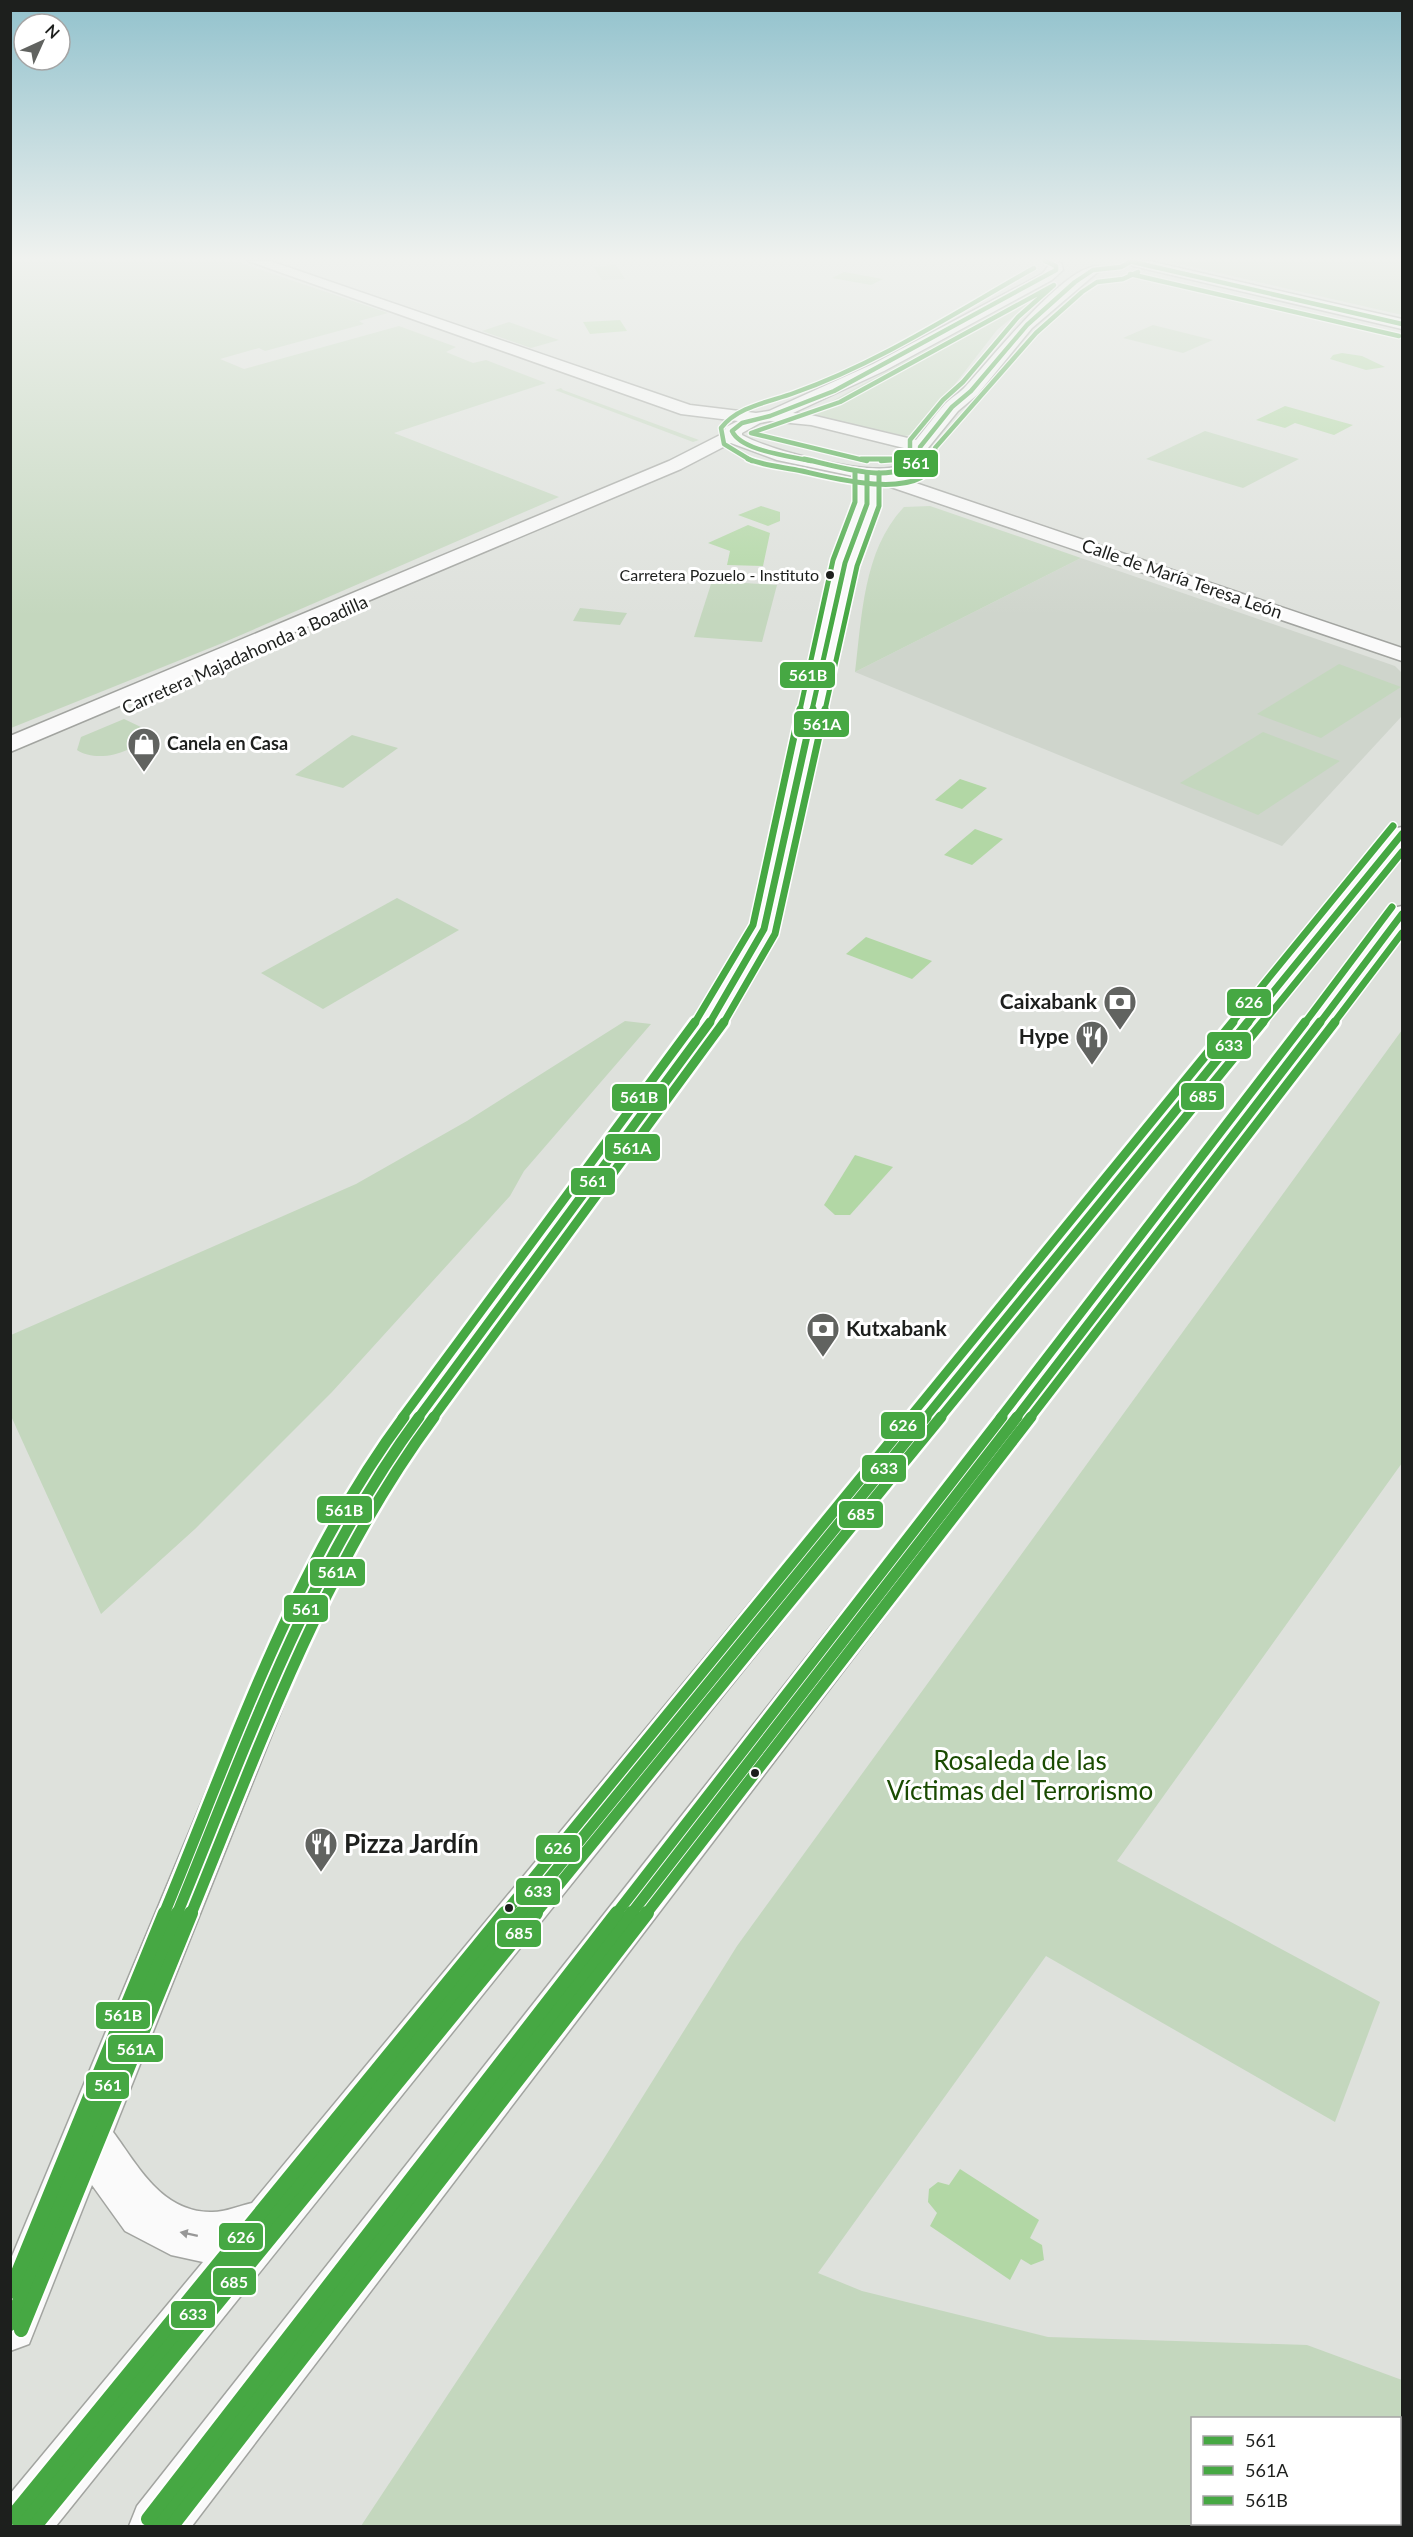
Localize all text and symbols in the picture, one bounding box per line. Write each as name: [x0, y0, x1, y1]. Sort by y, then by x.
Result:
north arrow: [12, 12, 72, 72]
text: N: [42, 20, 64, 42]
line badge: 561: [893, 449, 939, 478]
text: 561: [902, 453, 930, 472]
street label: Calle de María Teresa León: [1079, 533, 1285, 623]
place label: Carretera Pozuelo - Instituto: [620, 565, 819, 584]
marker: Carretera Pozuelo - Instituto: [824, 569, 836, 581]
street label: Carretera Majadahonda a Boadilla: [118, 590, 371, 718]
line badge: 561B: [779, 661, 836, 689]
text: 561B: [789, 665, 827, 684]
line badge: 561A: [793, 710, 850, 738]
text: 561A: [803, 714, 842, 733]
shop icon: Canela en Casa: [126, 726, 162, 773]
place label: Canela en Casa: [167, 732, 288, 754]
bank icon: Caixabank: [1102, 984, 1138, 1031]
place label: Caixabank: [1000, 988, 1098, 1013]
line badge: 626: [1226, 988, 1272, 1017]
text: 626: [1235, 992, 1263, 1011]
restaurant icon: Hype: [1074, 1019, 1110, 1066]
place label: Hype: [1019, 1023, 1069, 1048]
line badge: 633: [1206, 1031, 1252, 1060]
text: 633: [1215, 1035, 1243, 1054]
line badge: 685: [1180, 1082, 1225, 1111]
line badge: 561B: [611, 1083, 668, 1112]
text: 685: [1189, 1086, 1217, 1105]
text: 561B: [620, 1087, 658, 1106]
line badge: 561A: [604, 1133, 661, 1162]
text: 561A: [613, 1138, 652, 1157]
line badge: 561: [570, 1167, 616, 1196]
text: 561: [579, 1171, 607, 1190]
bank icon: Kutxabank: [805, 1311, 841, 1358]
place label: Kutxabank: [846, 1315, 948, 1340]
line badge: 626: [880, 1411, 926, 1440]
text: 626: [889, 1415, 917, 1434]
line badge: 633: [861, 1454, 907, 1483]
text: 633: [870, 1458, 898, 1477]
line badge: 561B: [316, 1495, 373, 1524]
text: 561B: [325, 1500, 363, 1519]
line badge: 685: [838, 1500, 884, 1529]
text: 685: [847, 1504, 875, 1523]
line badge: 561A: [309, 1558, 366, 1587]
text: 561A: [318, 1562, 357, 1581]
line badge: 561: [283, 1594, 329, 1623]
text: 561: [292, 1599, 320, 1618]
park label: Rosaleda de las Víctimas del Terrorismo: [887, 1744, 1153, 1806]
unlabelled marker: [749, 1767, 761, 1779]
restaurant icon: Pizza Jardín: [303, 1826, 339, 1873]
place label: Pizza Jardín: [344, 1827, 479, 1859]
line badge: 626: [535, 1834, 581, 1863]
text: 626: [544, 1838, 572, 1857]
line badge: 633: [515, 1877, 561, 1906]
text: 633: [524, 1881, 552, 1900]
unlabelled marker: [503, 1902, 515, 1914]
line badge: 685: [496, 1919, 542, 1948]
text: 685: [505, 1923, 533, 1942]
line badge: 561B: [95, 2001, 151, 2030]
text: 561B: [104, 2005, 142, 2024]
line badge: 561A: [107, 2034, 164, 2063]
text: 561A: [117, 2039, 156, 2058]
line badge: 561: [85, 2071, 130, 2100]
text: 561: [94, 2075, 122, 2094]
line badge: 626: [218, 2222, 264, 2251]
text: 626: [227, 2227, 255, 2246]
one-way arrow: [179, 2229, 198, 2238]
line badge: 685: [212, 2267, 257, 2296]
text: 685: [220, 2272, 248, 2291]
line badge: 633: [170, 2300, 216, 2329]
text: 633: [179, 2304, 207, 2323]
legend: [1191, 2417, 1401, 2525]
text: 561: [1245, 2429, 1276, 2451]
text: 561A: [1245, 2459, 1289, 2481]
text: 561B: [1245, 2489, 1288, 2511]

